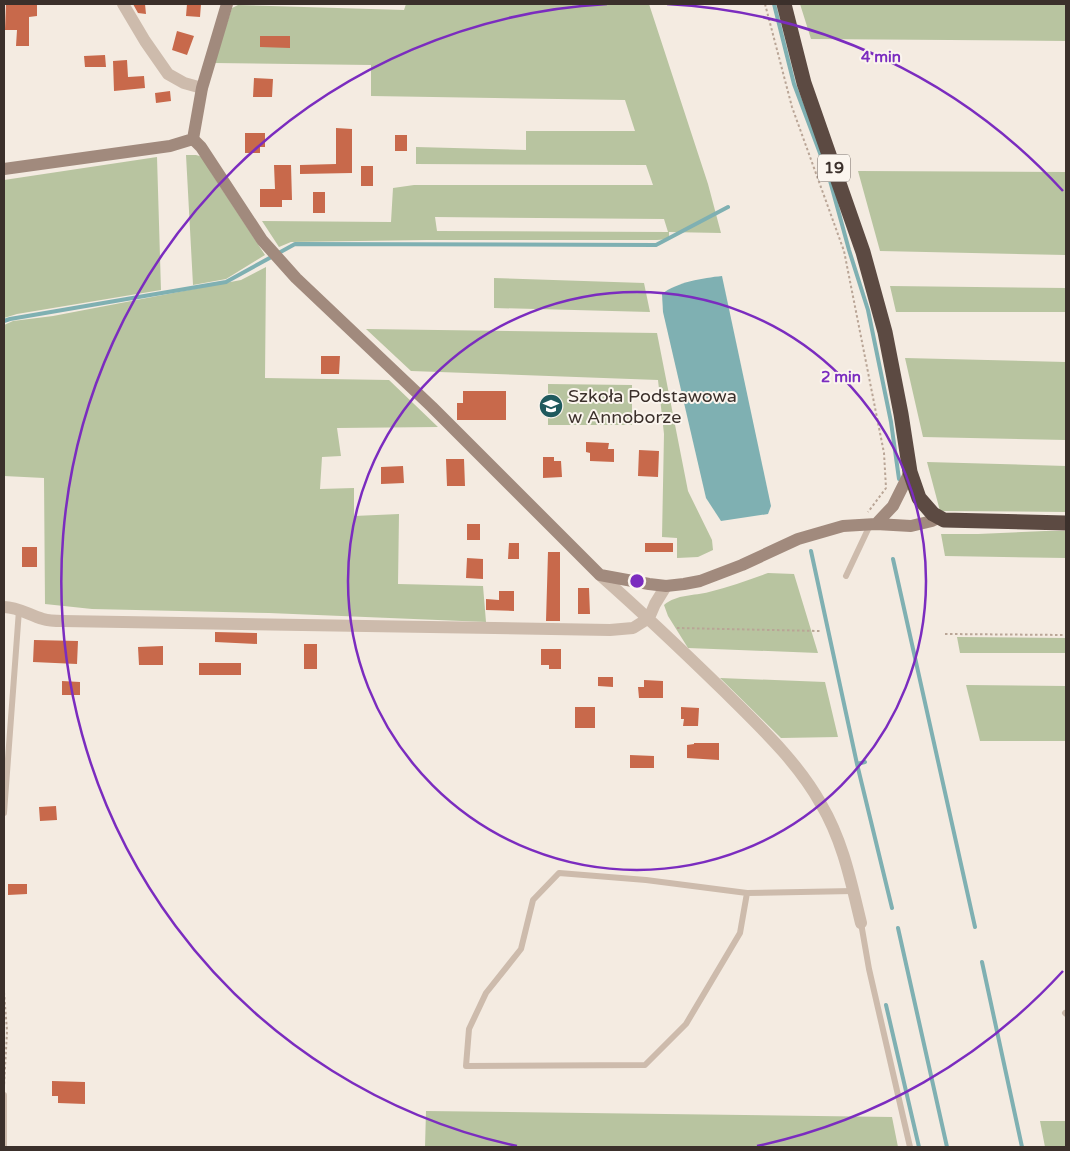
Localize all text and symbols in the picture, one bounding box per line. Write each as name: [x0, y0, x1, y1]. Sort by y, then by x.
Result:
text: 4 min: [861, 48, 901, 66]
road number: 19: [818, 154, 850, 182]
text: 2 min: [821, 368, 861, 386]
place label: Szkoła Podstawowa w Annoborze: [568, 385, 737, 428]
school or university icon: Szkoła Podstawowa w Annoborze: [538, 393, 564, 419]
centre of rings: [628, 572, 646, 590]

